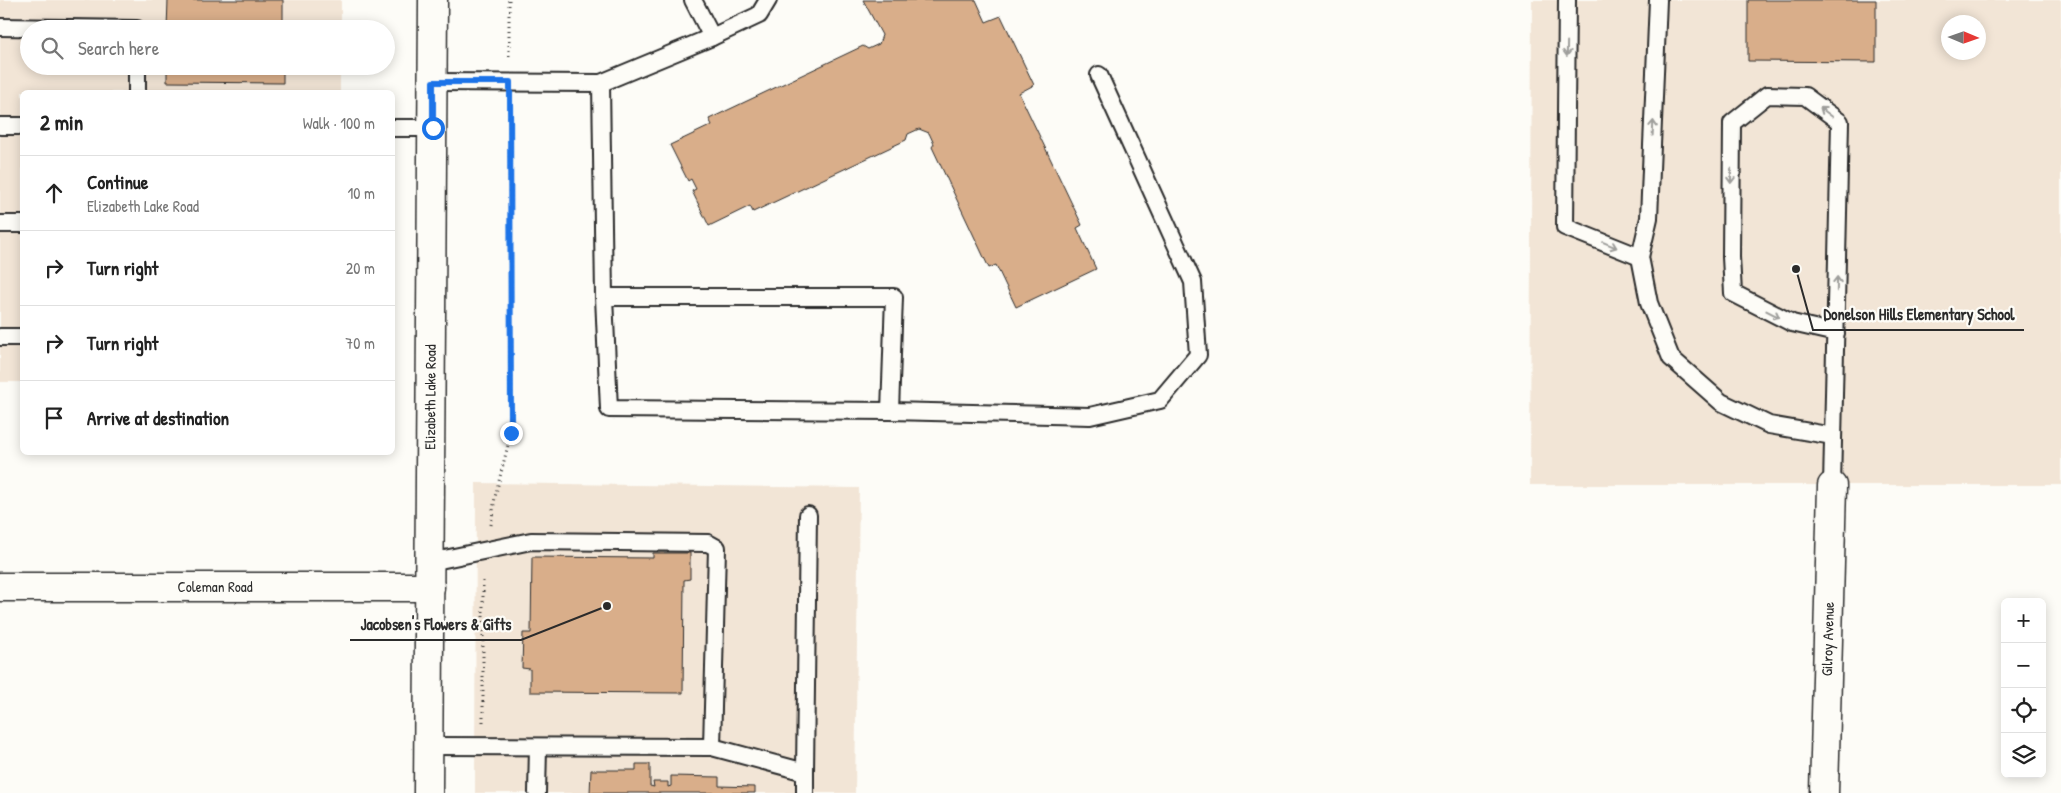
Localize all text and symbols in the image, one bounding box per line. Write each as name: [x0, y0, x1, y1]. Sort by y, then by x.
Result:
north arrow: [1941, 15, 1986, 60]
search box: [20, 20, 395, 75]
icon: search: [38, 34, 66, 62]
text: Search here: [78, 35, 159, 61]
one-way arrow: [1562, 40, 1572, 56]
one-way arrow: [1820, 106, 1833, 117]
text: 2 min: [40, 108, 83, 137]
text: Walk · 100 m: [303, 112, 375, 134]
route start: [422, 117, 445, 140]
one-way arrow: [1648, 120, 1657, 136]
one-way arrow: [1727, 168, 1736, 184]
text: Continue: [87, 169, 148, 195]
icon: ahead: [40, 179, 68, 207]
text: 10 m: [347, 182, 375, 204]
text: Elizabeth Lake Road: [87, 195, 199, 217]
one-way arrow: [1602, 241, 1617, 251]
icon: right: [40, 254, 68, 282]
text: Turn right: [87, 255, 158, 281]
text: 20 m: [346, 257, 375, 279]
one-way arrow: [1832, 277, 1842, 293]
callout: Donelson Hills Elementary School: [1813, 299, 2024, 330]
text: Donelson Hills Elementary School: [1823, 303, 2015, 326]
one-way arrow: [1766, 309, 1781, 319]
icon: right: [40, 329, 68, 357]
text: Turn right: [87, 330, 158, 356]
text: 70 m: [345, 332, 375, 354]
street label: Elizabeth Lake Road: [419, 344, 441, 450]
icon: arrive: [40, 404, 68, 432]
text: Arrive at destination: [87, 405, 229, 431]
route end: [500, 422, 523, 445]
street label: Coleman Road: [177, 576, 253, 597]
map controls: [2001, 598, 2046, 778]
button: +: [2001, 598, 2046, 643]
street label: Gilroy Avenue: [1816, 602, 1839, 676]
callout: Jacobsen's Flowers & Gifts: [350, 609, 521, 640]
text: Jacobsen's Flowers & Gifts: [361, 613, 512, 635]
button: −: [2001, 643, 2046, 688]
button: locate: [2001, 688, 2046, 733]
button: layers: [2001, 733, 2046, 778]

